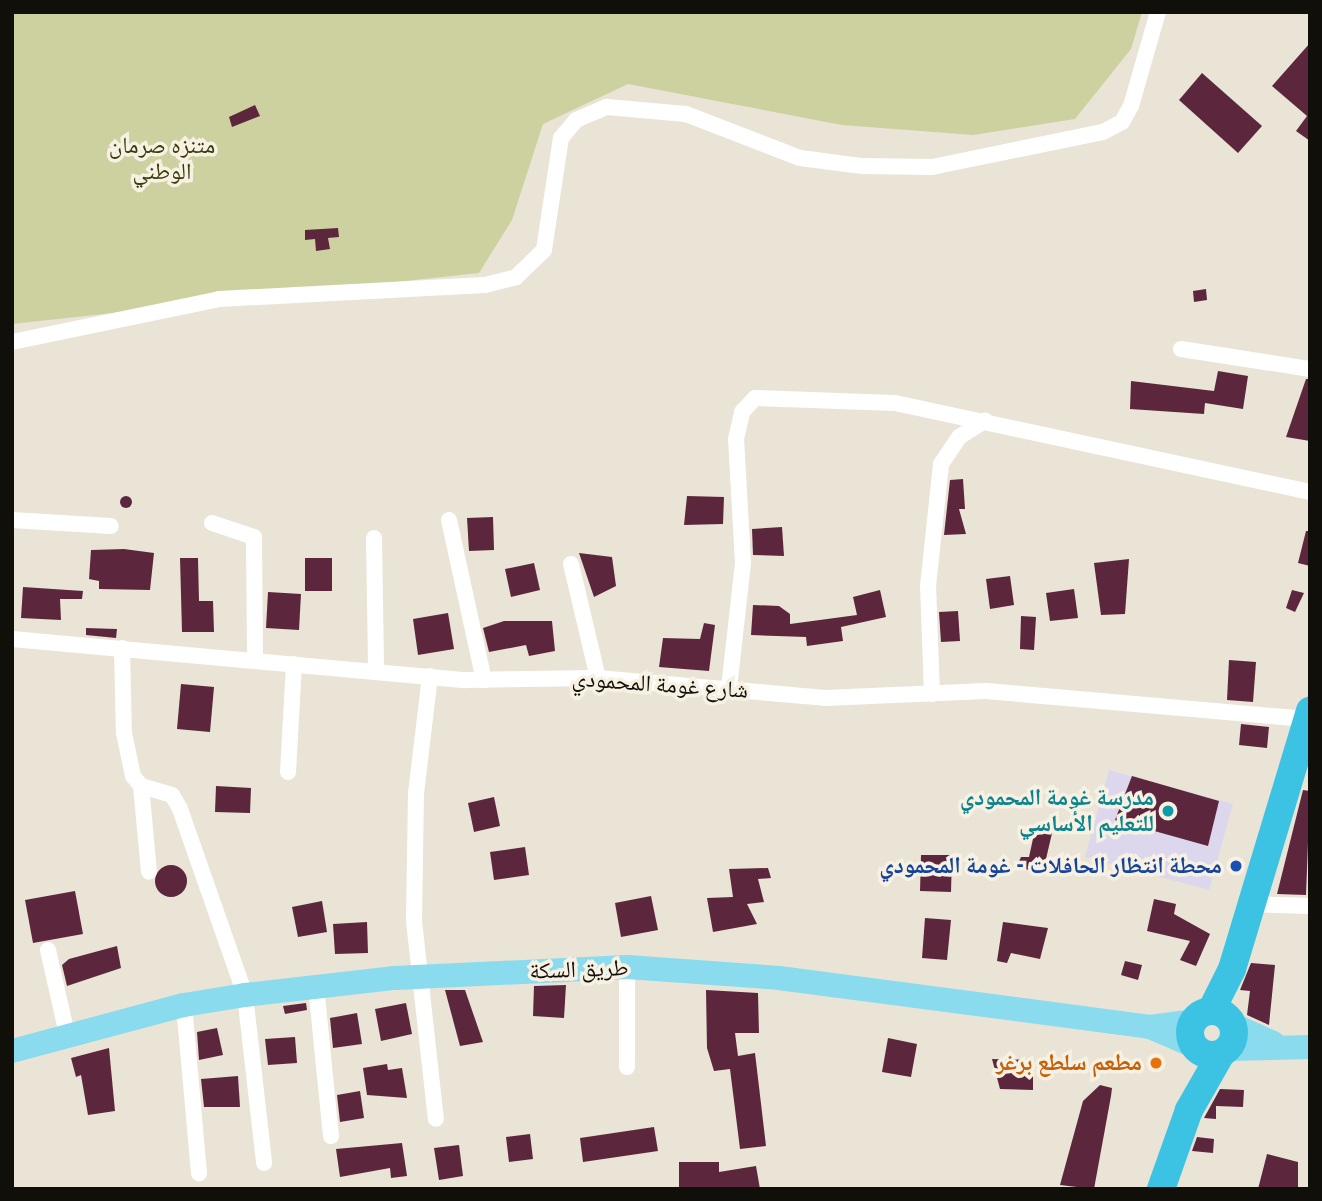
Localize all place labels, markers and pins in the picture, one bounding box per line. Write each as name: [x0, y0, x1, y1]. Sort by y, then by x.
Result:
place label: مدرسة غومة المحمودي للتعليم الأساسي: [960, 784, 1154, 838]
marker: مدرسة غومة المحمودي للتعليم الأساسي: [1160, 803, 1176, 819]
place label: محطة انتظار الحافلات - غومة المحمودي: [879, 852, 1222, 880]
marker: محطة انتظار الحافلات - غومة المحمودي: [1228, 858, 1244, 874]
place label: مطعم سلطع برغر: [996, 1049, 1142, 1077]
marker: مطعم سلطع برغر: [1148, 1055, 1164, 1071]

